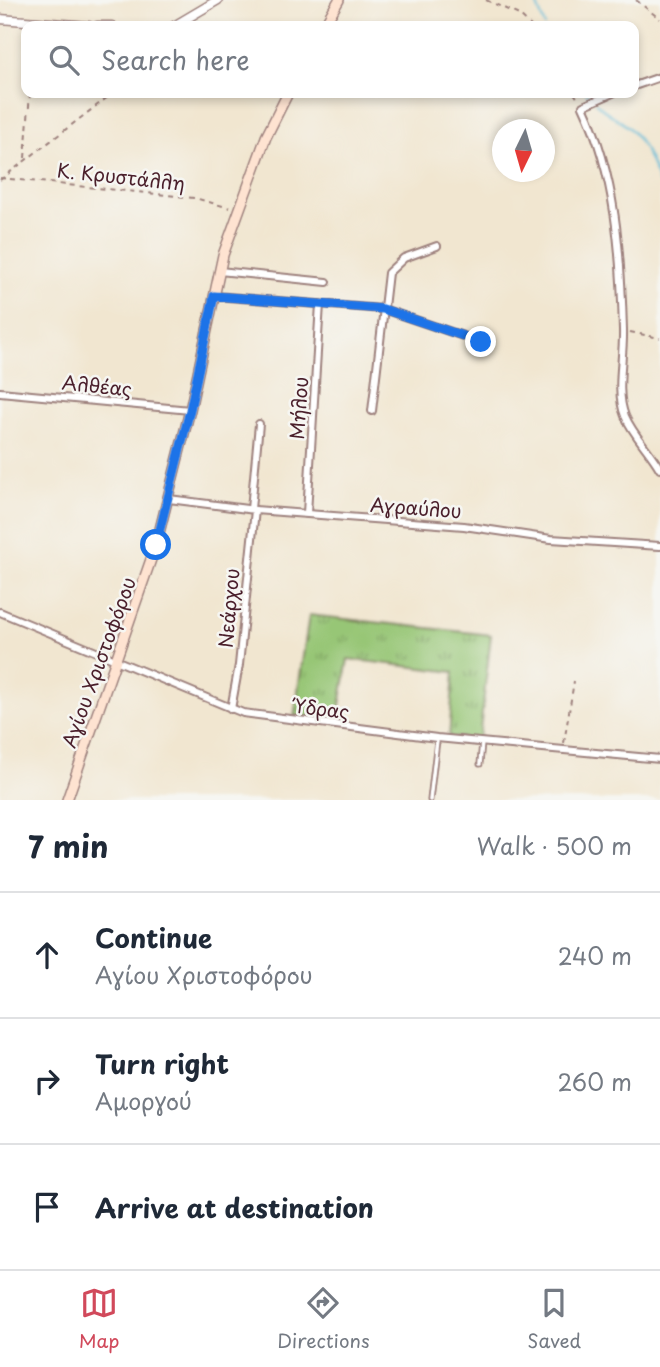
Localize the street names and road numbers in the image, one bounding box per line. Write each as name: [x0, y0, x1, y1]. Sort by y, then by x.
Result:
street label: Κ. Κρυστάλλη: [56, 155, 186, 197]
street label: Αλθέας: [61, 367, 133, 403]
street label: Μήλου: [282, 376, 314, 440]
street label: Αγραύλου: [369, 490, 463, 524]
street label: Νεάρχου: [211, 567, 245, 649]
street label: Αγίου Χριστοφόρου: [54, 573, 142, 751]
street label: Ύδρας: [290, 690, 351, 725]

